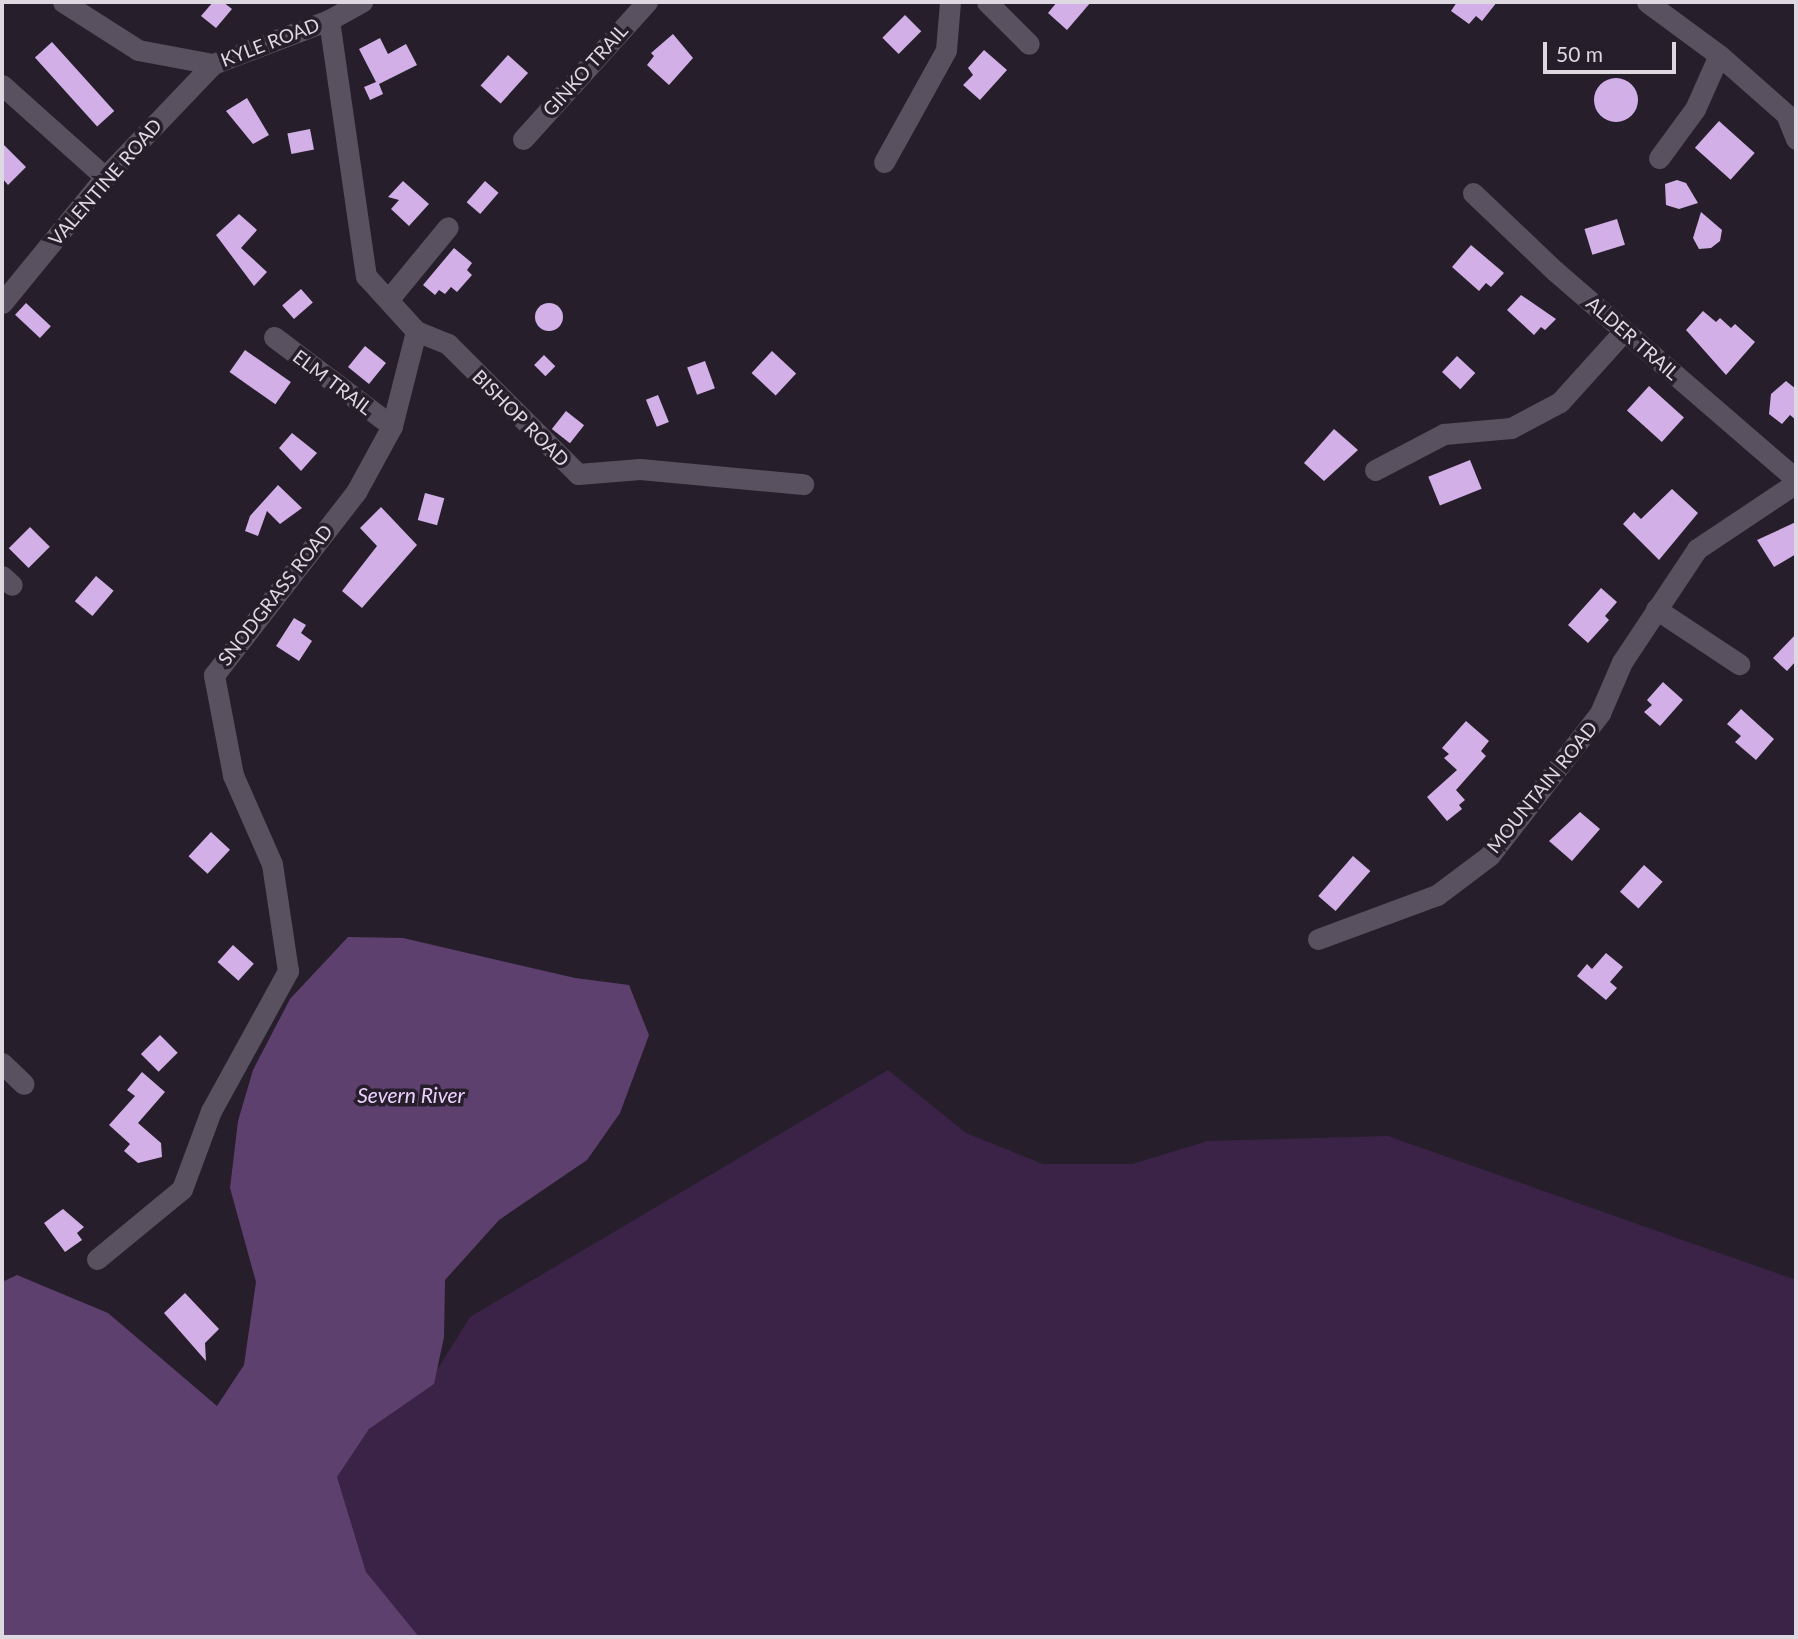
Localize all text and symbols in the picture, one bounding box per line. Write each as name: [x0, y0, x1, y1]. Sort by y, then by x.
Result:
street label: KYLE ROAD: [217, 13, 323, 71]
street label: GINKO TRAIL: [538, 19, 632, 121]
scale bar: [1546, 28, 1679, 72]
text: 50 m: [1556, 41, 1603, 66]
street label: VALENTINE ROAD: [44, 114, 166, 250]
street label: ALDER TRAIL: [1582, 291, 1684, 385]
street label: ELM TRAIL: [288, 345, 378, 419]
street label: BISHOP ROAD: [468, 365, 574, 471]
street label: SNODGRASS ROAD: [213, 520, 337, 670]
street label: MOUNTAIN ROAD: [1482, 717, 1602, 857]
water label: Severn River: [357, 1082, 465, 1108]

